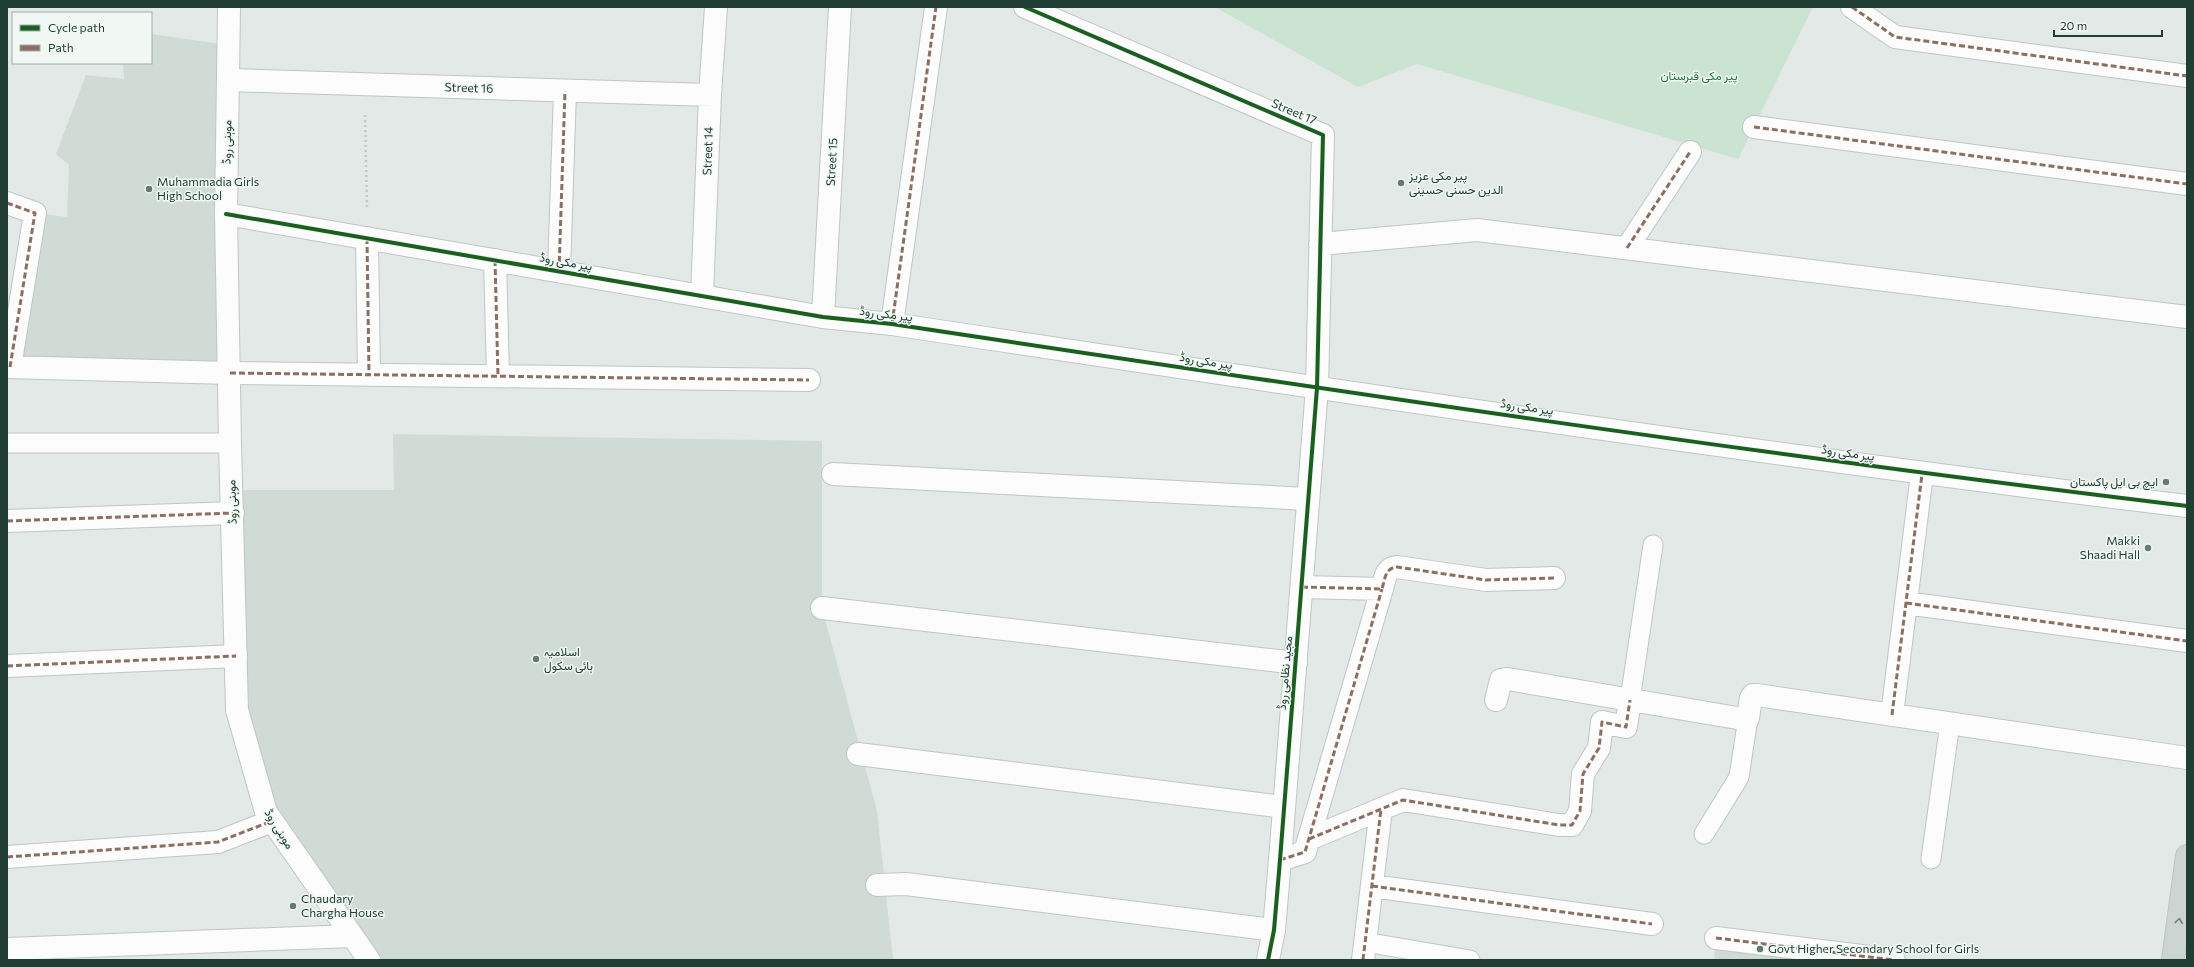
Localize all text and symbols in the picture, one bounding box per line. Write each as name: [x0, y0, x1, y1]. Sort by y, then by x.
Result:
legend: [12, 12, 152, 64]
scale bar: [2054, 12, 2162, 38]
text: 20 m: [2060, 18, 2087, 32]
text: Cycle path: [48, 20, 105, 34]
text: Path: [48, 40, 74, 54]
park label: پیر مکی قبرستان: [1660, 68, 1738, 84]
street label: Street 16: [444, 79, 494, 95]
street label: Street 17: [1270, 95, 1319, 127]
street label: موہنی روڈ: [219, 120, 235, 164]
street label: Street 14: [699, 126, 715, 175]
street label: Street 15: [823, 137, 839, 186]
place label: پیر مکی عزیز الدین حسنی حسینی: [1408, 168, 1503, 198]
place label: Muhammadia Girls High School: [157, 174, 259, 202]
marker: پیر مکی عزیز الدین حسنی حسینی: [1396, 178, 1406, 188]
marker: Muhammadia Girls High School: [144, 184, 154, 194]
street label: پیر مکی روڈ: [538, 249, 594, 275]
street label: پیر مکی روڈ: [858, 303, 914, 325]
street label: پیر مکی روڈ: [1178, 349, 1234, 373]
street label: پیر مکی روڈ: [1499, 395, 1555, 419]
street label: پیر مکی روڈ: [1820, 441, 1876, 465]
place label: ایچ بی ایل پاکستان: [2070, 474, 2158, 491]
marker: ایچ بی ایل پاکستان: [2161, 477, 2171, 487]
street label: موہنی روڈ: [223, 480, 241, 524]
place label: Makki Shaadi Hall: [2080, 533, 2140, 561]
marker: Makki Shaadi Hall: [2143, 543, 2153, 553]
street label: مجید نظامی روڈ: [1274, 635, 1296, 711]
place label: اسلامیہ ہائی سکول: [544, 644, 593, 674]
marker: اسلامیہ ہائی سکول: [531, 654, 541, 664]
street label: موہنی روڈ: [260, 806, 298, 852]
place label: Chaudary Chargha House: [301, 891, 384, 919]
marker: Chaudary Chargha House: [288, 901, 298, 911]
one-way arrow: [2174, 918, 2183, 924]
place label: Govt Higher Secondary School for Girls: [1768, 941, 1979, 955]
marker: Govt Higher Secondary School for Girls: [1755, 944, 1765, 954]

